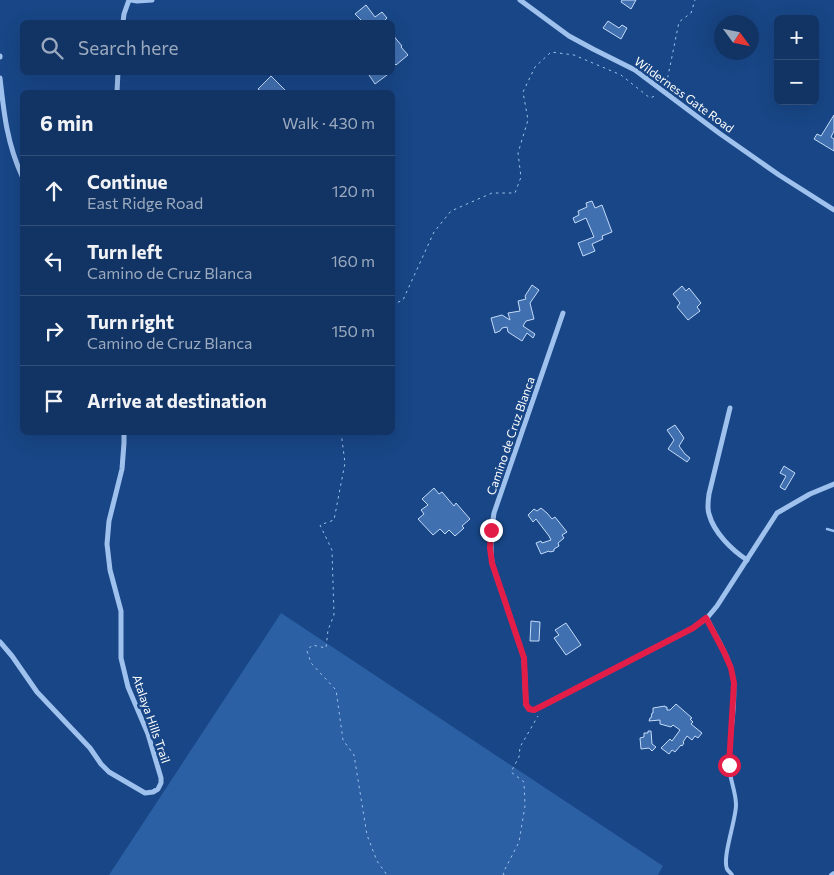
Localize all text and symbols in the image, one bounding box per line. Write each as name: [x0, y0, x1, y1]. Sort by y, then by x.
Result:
north arrow: [714, 15, 759, 60]
map controls: [774, 15, 819, 105]
button: +: [774, 15, 819, 60]
search box: [20, 20, 395, 75]
icon: search: [38, 34, 66, 62]
text: Search here: [78, 36, 178, 59]
street label: Wilderness Gate Road: [632, 53, 737, 135]
button: −: [774, 60, 819, 105]
text: 6 min: [40, 110, 93, 135]
text: Walk · 430 m: [282, 113, 375, 132]
text: Continue: [87, 170, 167, 193]
icon: ahead: [40, 177, 68, 205]
text: 120 m: [332, 181, 375, 200]
text: East Ridge Road: [87, 193, 203, 212]
text: Turn left: [87, 240, 162, 263]
icon: left: [40, 247, 68, 275]
text: 160 m: [331, 251, 375, 270]
text: Camino de Cruz Blanca: [87, 263, 252, 282]
text: Turn right: [87, 310, 174, 333]
icon: right: [40, 317, 68, 345]
text: 150 m: [332, 321, 375, 340]
text: Camino de Cruz Blanca: [87, 333, 252, 352]
street label: Camino de Cruz Blanca: [483, 375, 537, 497]
icon: arrive: [40, 387, 68, 415]
text: Arrive at destination: [87, 389, 267, 412]
route end: [480, 519, 503, 542]
street label: Atalaya Hills Trail: [130, 673, 174, 765]
route start: [718, 754, 741, 777]

